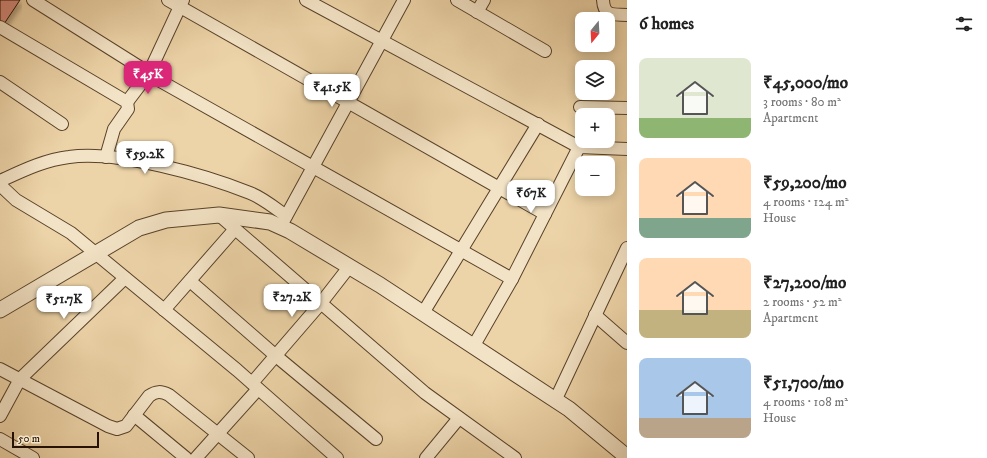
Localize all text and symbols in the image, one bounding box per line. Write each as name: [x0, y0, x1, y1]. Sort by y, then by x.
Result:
north arrow: [575, 12, 615, 52]
map controls: [575, 12, 615, 196]
text: 6 homes: [639, 13, 694, 35]
icon: filters: [953, 13, 975, 35]
button: layers: [575, 60, 615, 100]
pin: ₹45K: [124, 61, 172, 95]
text: ₹45K: [133, 66, 163, 82]
text: ₹45,000/mo: [763, 72, 848, 94]
pin: ₹41.5K: [299, 74, 365, 108]
icon: home: [671, 74, 719, 122]
text: ₹41.5K: [313, 79, 351, 95]
text: 3 rooms · 80 m²: [763, 94, 841, 110]
button: +: [575, 108, 615, 148]
text: Apartment: [763, 110, 818, 126]
pin: ₹59.2K: [112, 141, 178, 175]
text: ₹59.2K: [126, 146, 164, 162]
button: −: [575, 156, 615, 196]
text: ₹59,200/mo: [763, 172, 847, 194]
icon: home: [671, 174, 719, 222]
pin: ₹67K: [507, 180, 555, 214]
text: ₹67K: [516, 185, 546, 201]
text: 4 rooms · 124 m²: [763, 194, 849, 210]
text: House: [763, 210, 796, 226]
text: ₹27,200/mo: [763, 272, 846, 294]
icon: home: [671, 274, 719, 322]
pin: ₹27.2K: [259, 284, 325, 318]
pin: ₹51.7K: [31, 286, 97, 320]
text: ₹27.2K: [273, 289, 311, 305]
text: ₹51.7K: [46, 291, 82, 307]
text: 2 rooms · 52 m²: [763, 294, 842, 310]
text: Apartment: [763, 310, 818, 326]
text: ₹51,700/mo: [763, 372, 844, 394]
icon: home: [671, 374, 719, 422]
text: 4 rooms · 108 m²: [763, 394, 848, 410]
text: House: [763, 410, 796, 426]
scale bar: [12, 430, 99, 449]
text: 50 m: [18, 432, 40, 446]

